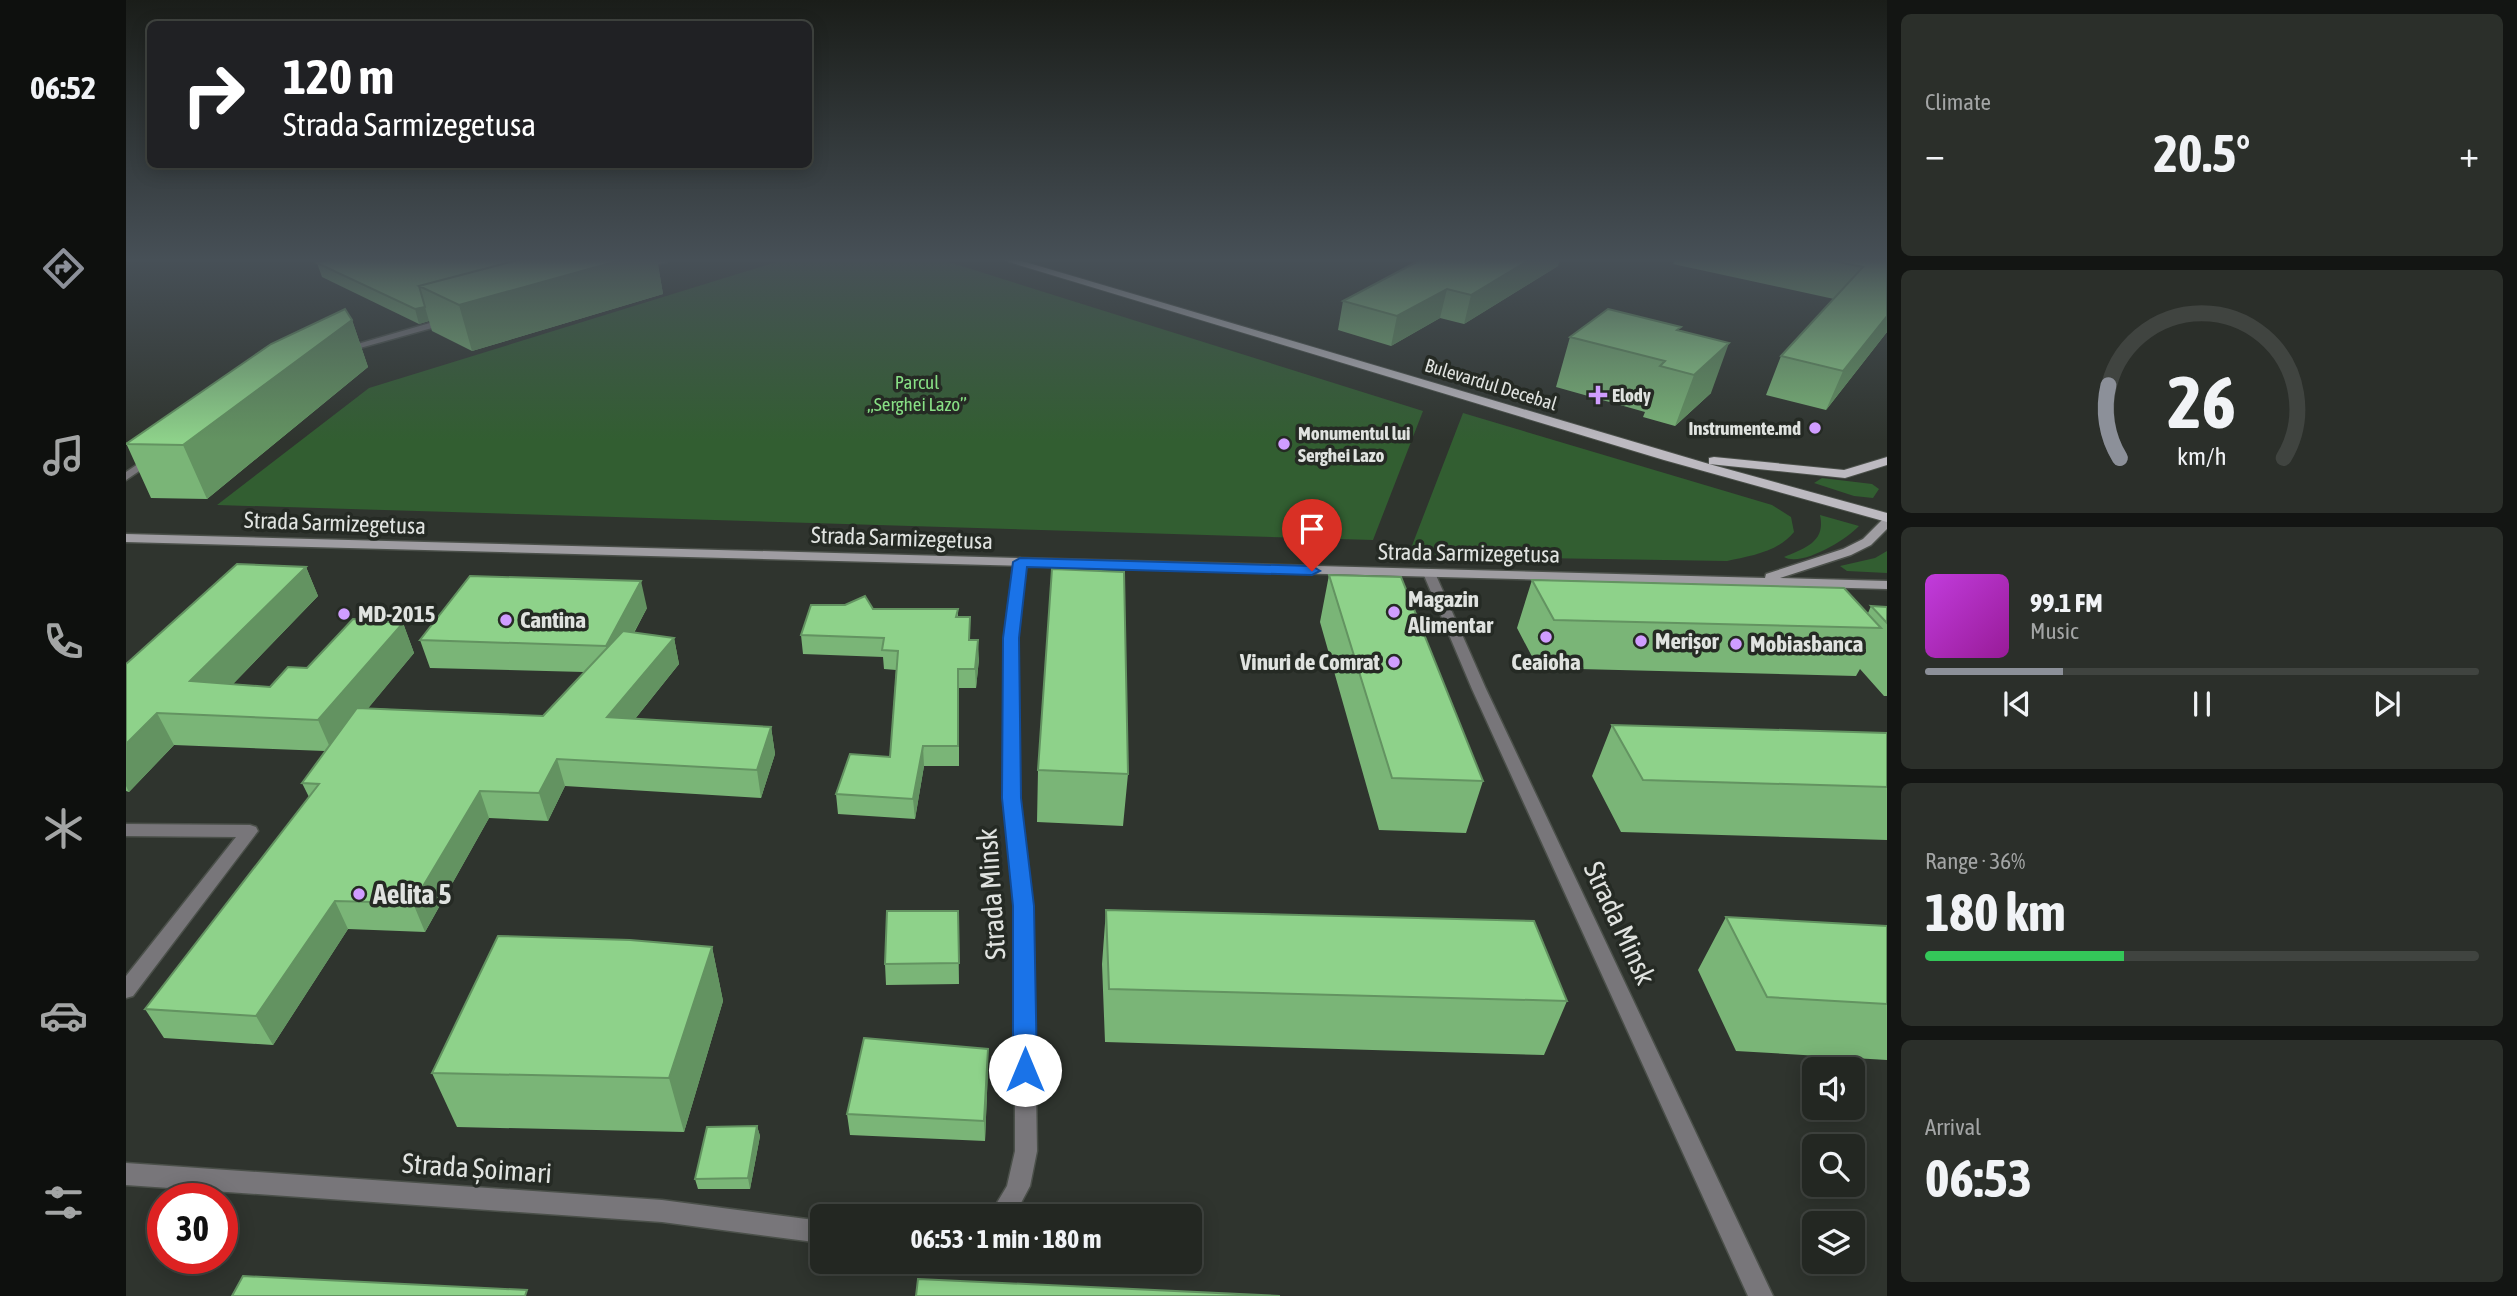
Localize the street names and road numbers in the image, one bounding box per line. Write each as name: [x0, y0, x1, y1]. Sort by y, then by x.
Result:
street label: Bulevardul Decebal: [1422, 353, 1560, 415]
street label: Strada Sarmizegetusa: [244, 507, 426, 539]
street label: Strada Sarmizegetusa: [811, 522, 993, 554]
street label: Strada Sarmizegetusa: [1378, 538, 1560, 568]
street label: Strada Minsk: [970, 827, 1012, 961]
street label: Strada Minsk: [1578, 857, 1662, 989]
street label: Strada Șoimari: [401, 1147, 553, 1189]

